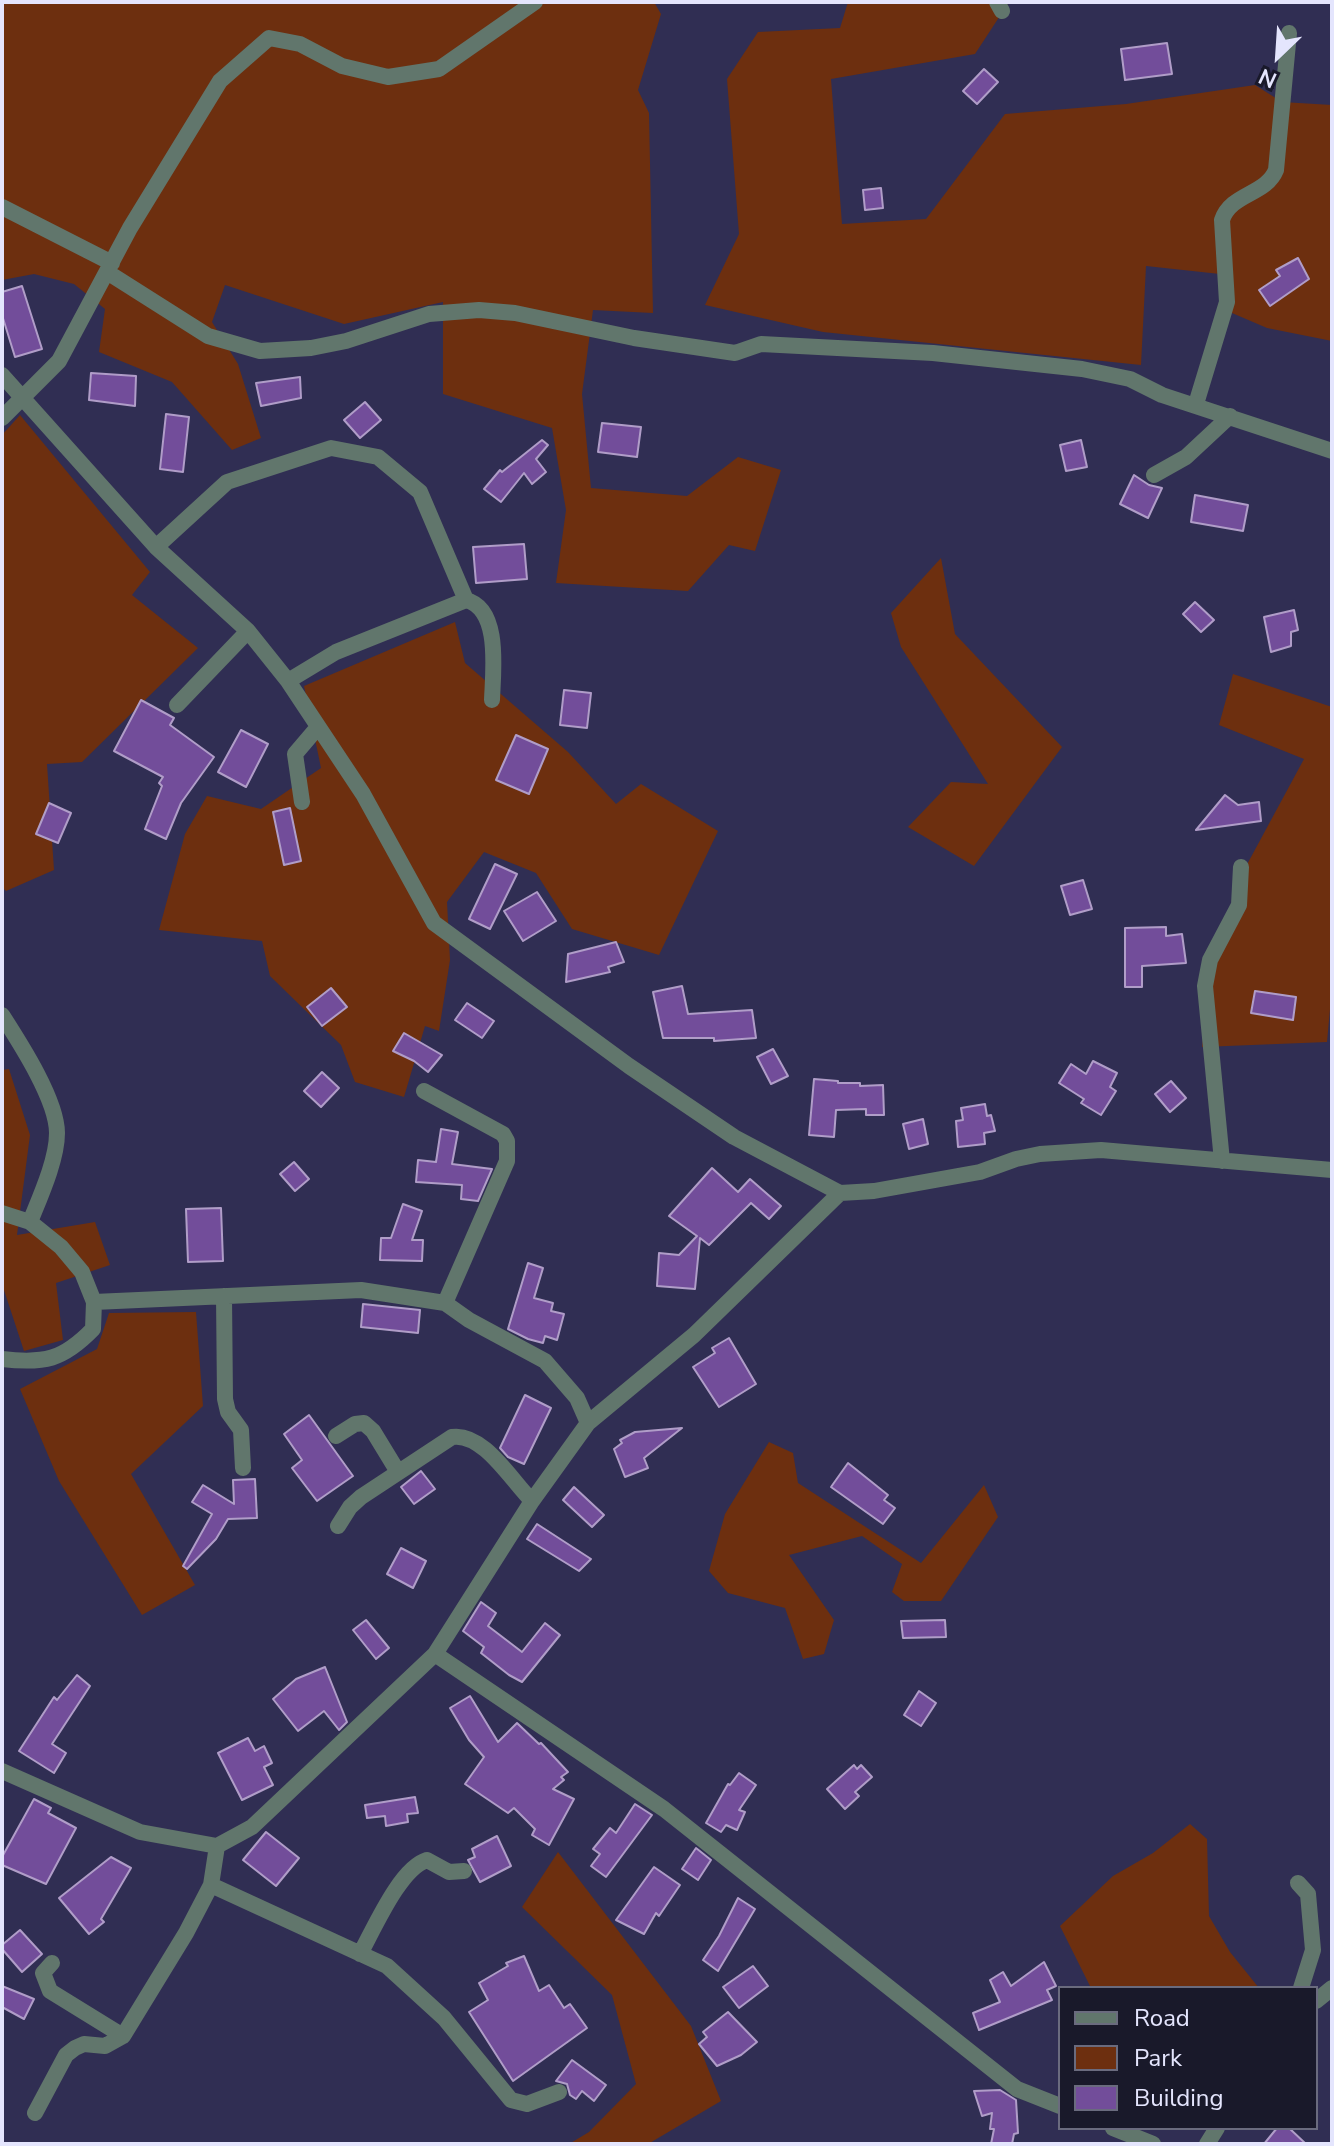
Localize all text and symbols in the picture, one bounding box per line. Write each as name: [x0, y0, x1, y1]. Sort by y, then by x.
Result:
north arrow: [1238, 16, 1318, 96]
text: N: [1254, 61, 1282, 95]
legend: [1058, 1986, 1318, 2130]
text: Road: [1134, 2002, 1190, 2034]
text: Park: [1134, 2042, 1182, 2074]
text: Building: [1134, 2082, 1224, 2114]

